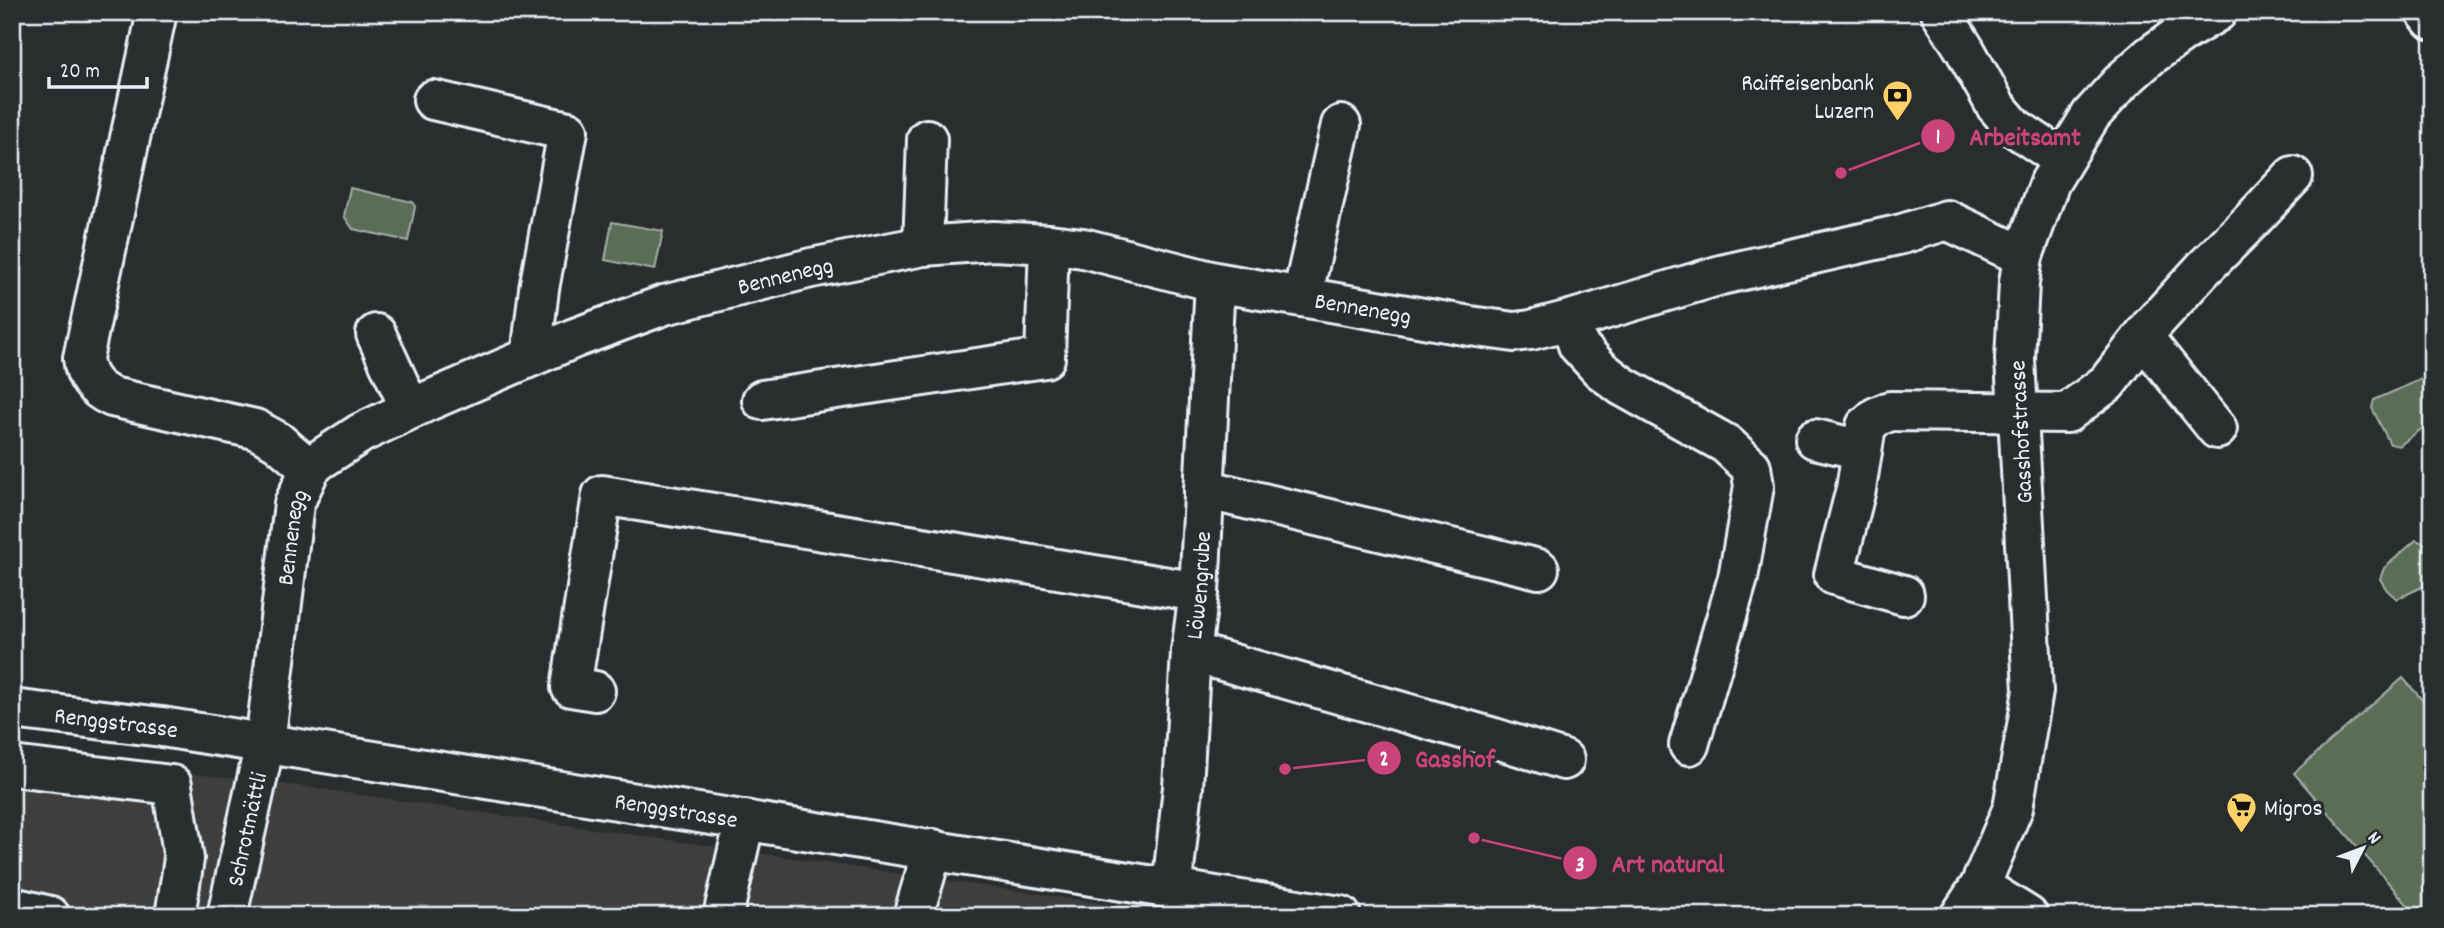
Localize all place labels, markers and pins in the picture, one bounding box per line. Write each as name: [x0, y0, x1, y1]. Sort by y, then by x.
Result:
place label: Raiffeisenbank Luzern: [1741, 68, 1874, 130]
bank icon: Raiffeisenbank Luzern: [1880, 79, 1914, 123]
callout: Arbeitsamt: [1921, 112, 2095, 159]
callout: Gasshof: [1366, 735, 1509, 782]
supermarket icon: Migros: [2224, 790, 2258, 834]
place label: Migros: [2264, 793, 2323, 827]
callout: Art natural: [1563, 840, 1738, 887]

